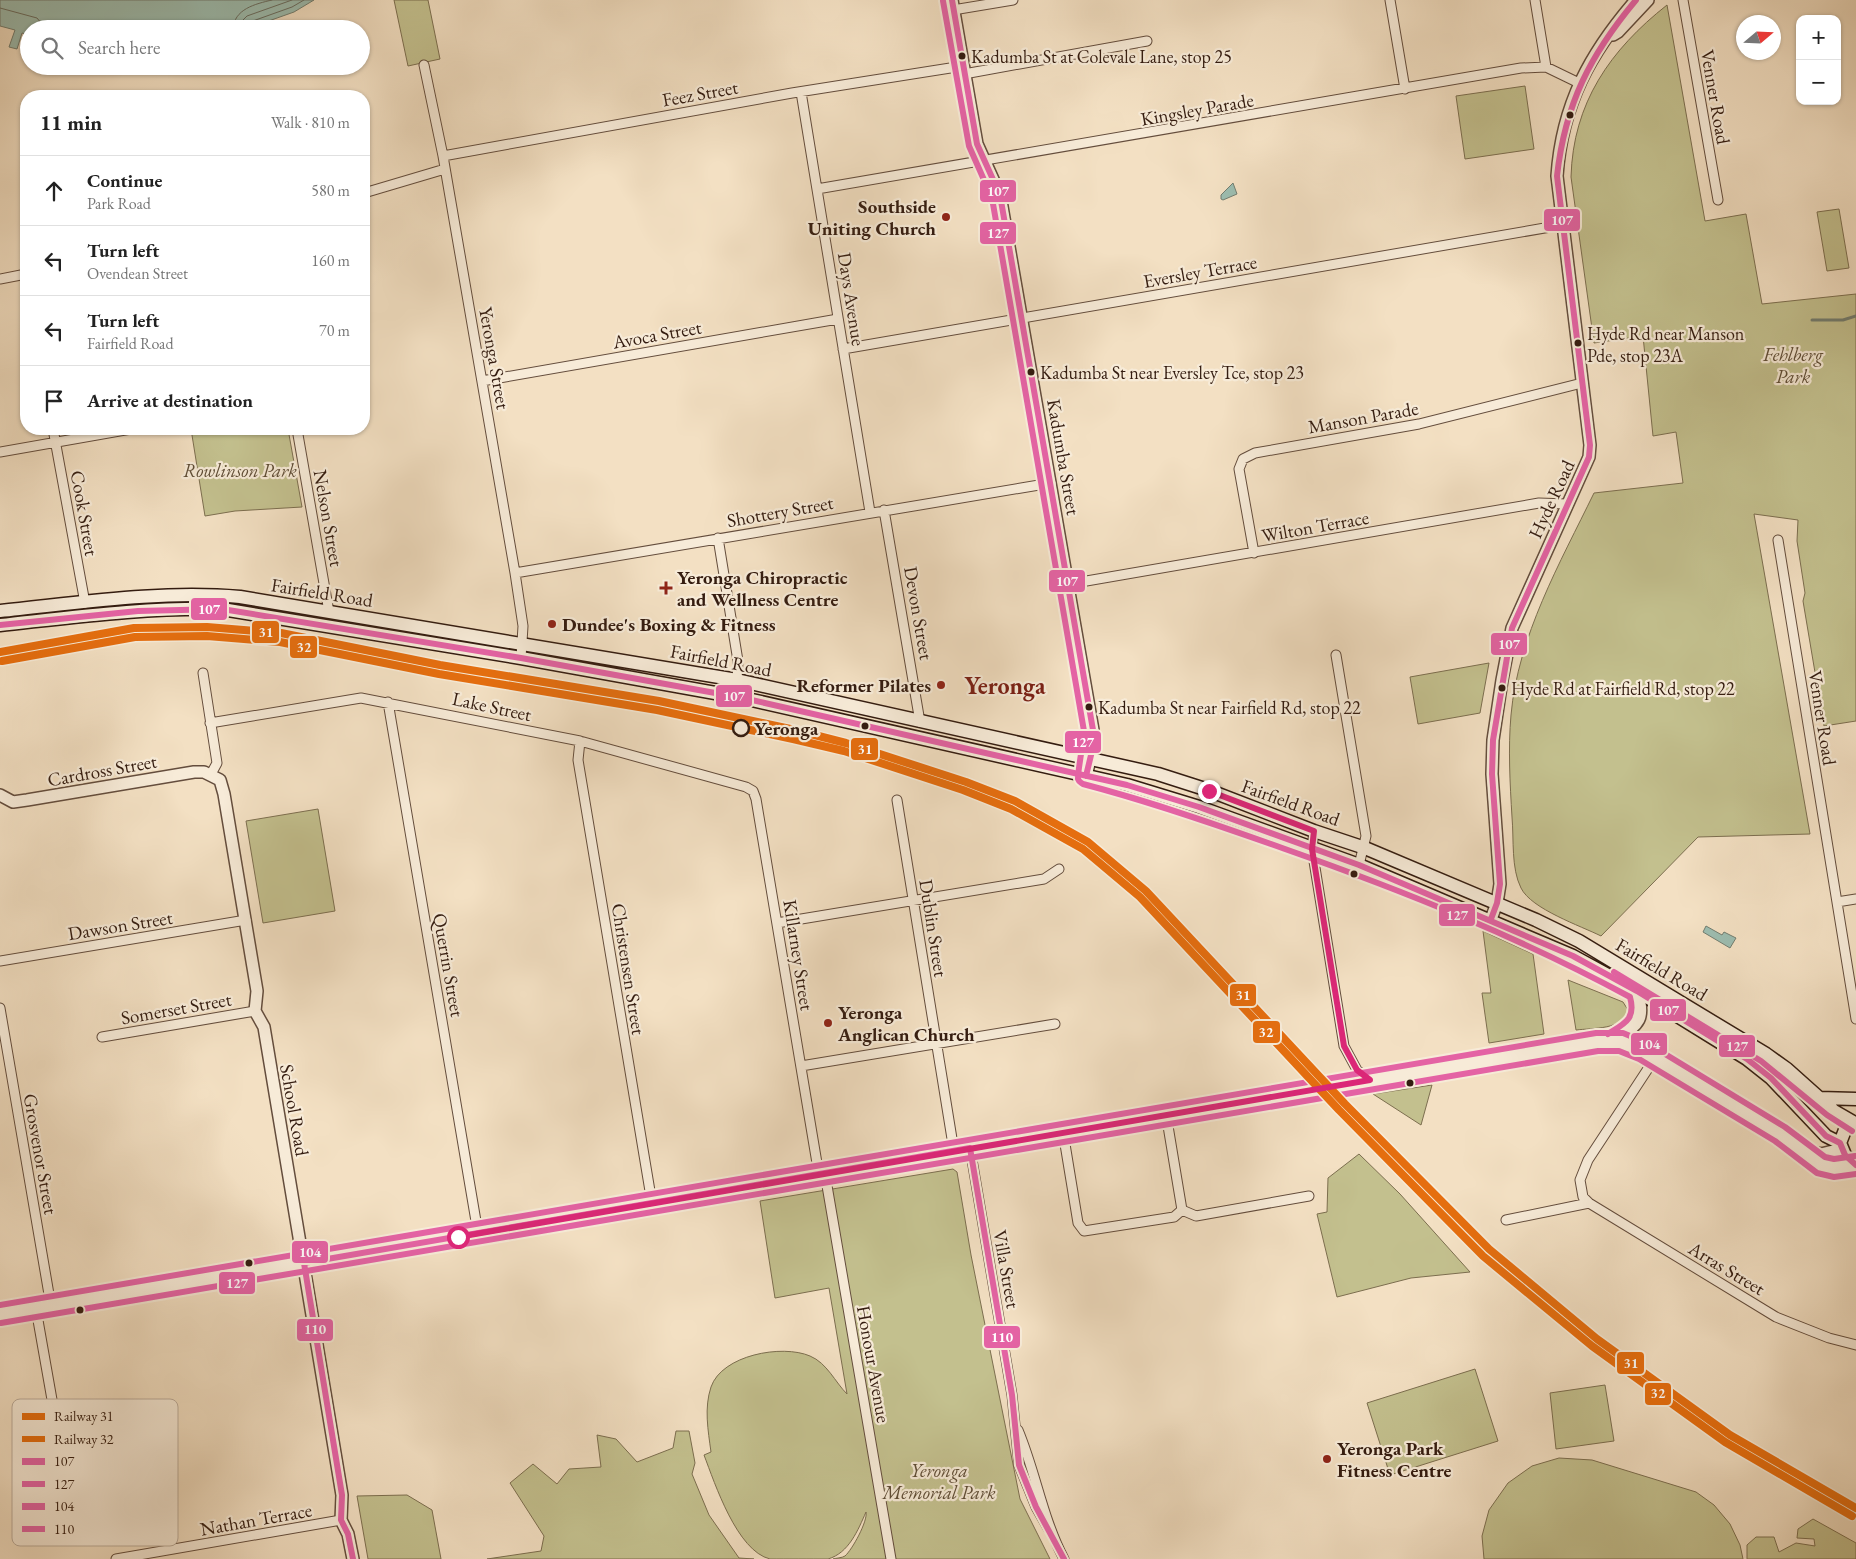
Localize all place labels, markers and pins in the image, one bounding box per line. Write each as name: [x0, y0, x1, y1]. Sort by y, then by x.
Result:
place label: Kadumba St at Colevale Lane, stop 25: [971, 45, 1232, 68]
marker: Kadumba St at Colevale Lane, stop 25: [957, 51, 967, 61]
unlabelled marker: [1565, 110, 1575, 120]
place label: Southside Uniting Church: [808, 194, 936, 241]
marker: Southside Uniting Church: [940, 211, 952, 223]
place label: Hyde Rd near Manson Pde, stop 23A: [1587, 322, 1745, 367]
marker: Hyde Rd near Manson Pde, stop 23A: [1573, 338, 1583, 348]
place label: Kadumba St near Eversley Tce, stop 23: [1040, 361, 1304, 384]
marker: Kadumba St near Eversley Tce, stop 23: [1026, 367, 1036, 377]
place label: Yeronga Chiropractic and Wellness Centre: [677, 565, 848, 612]
marker: Yeronga Chiropractic and Wellness Centre: [659, 581, 673, 595]
place label: Dundee's Boxing & Fitness: [562, 612, 776, 637]
marker: Dundee's Boxing & Fitness: [546, 618, 558, 630]
place label: Reformer Pilates: [796, 673, 931, 698]
place label: Hyde Rd at Fairfield Rd, stop 22: [1511, 677, 1735, 700]
marker: Reformer Pilates: [935, 679, 947, 691]
marker: Hyde Rd at Fairfield Rd, stop 22: [1497, 683, 1507, 693]
place label: Kadumba St near Fairfield Rd, stop 22: [1098, 696, 1361, 719]
marker: Kadumba St near Fairfield Rd, stop 22: [1084, 702, 1094, 712]
place label: Yeronga: [754, 716, 819, 741]
marker: Yeronga: [732, 719, 750, 737]
unlabelled marker: [860, 721, 870, 731]
unlabelled marker: [1349, 869, 1359, 879]
place label: Yeronga Anglican Church: [837, 1000, 975, 1047]
marker: Yeronga Anglican Church: [822, 1017, 834, 1029]
unlabelled marker: [1405, 1078, 1415, 1088]
unlabelled marker: [244, 1258, 254, 1268]
unlabelled marker: [75, 1305, 85, 1315]
place label: Yeronga Park Fitness Centre: [1337, 1436, 1452, 1483]
marker: Yeronga Park Fitness Centre: [1321, 1453, 1333, 1465]

